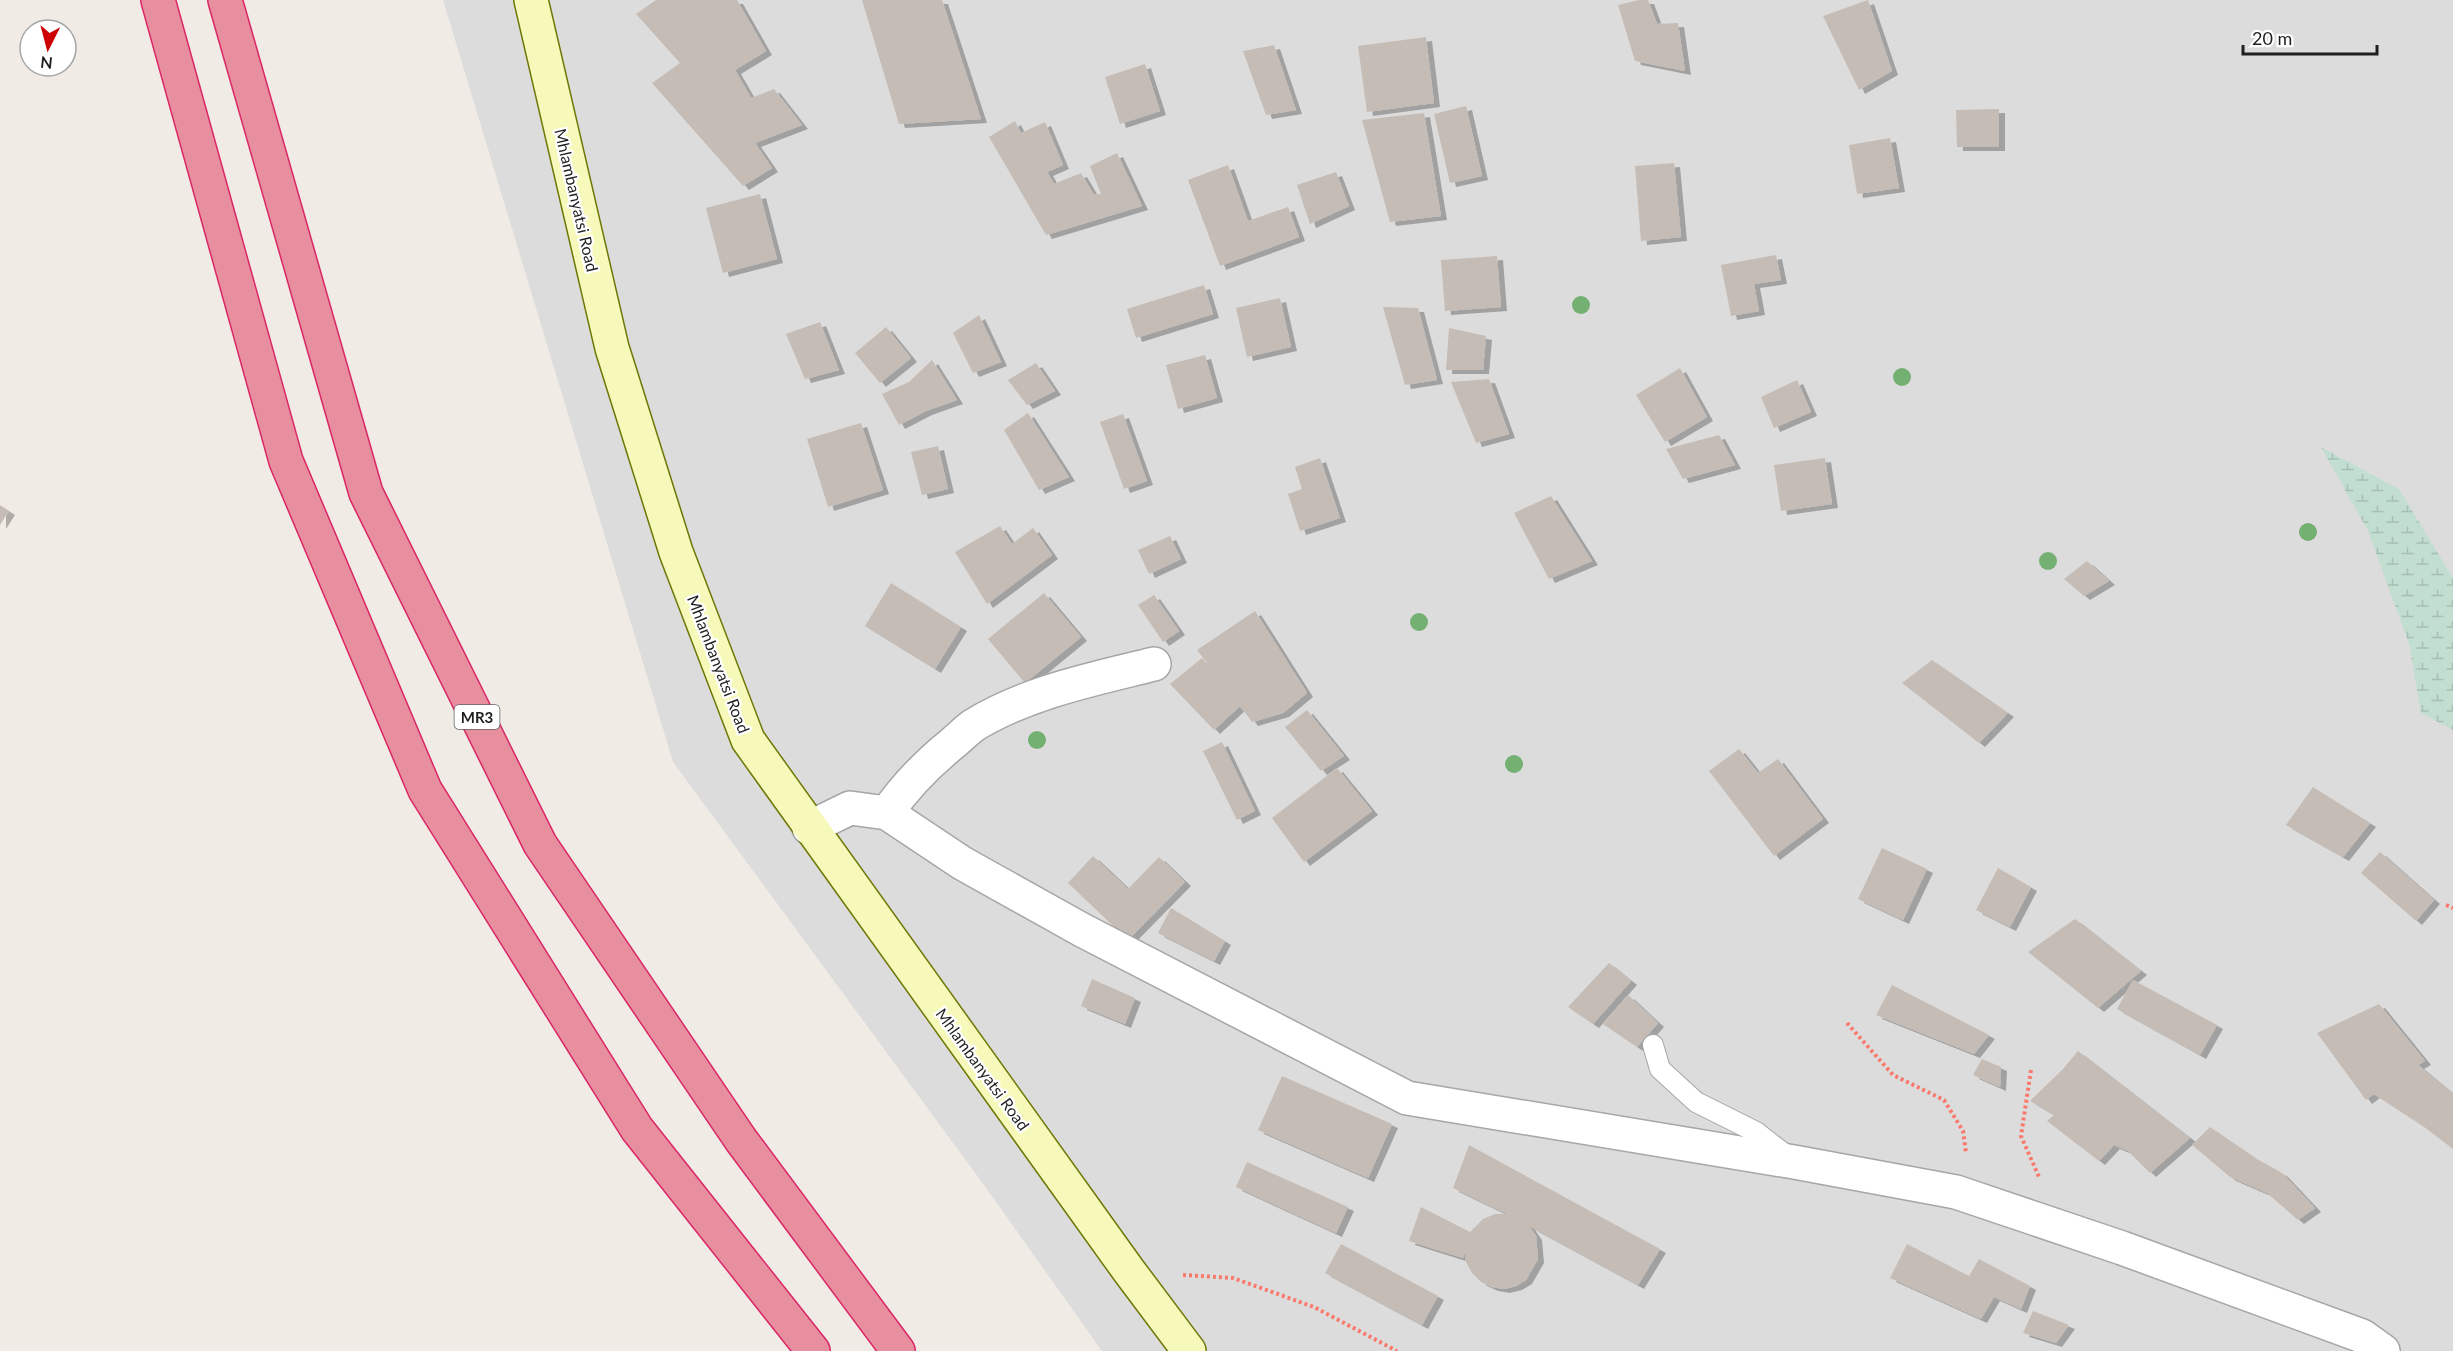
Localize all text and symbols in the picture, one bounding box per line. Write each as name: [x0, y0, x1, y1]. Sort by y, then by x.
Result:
north arrow: [18, 18, 78, 78]
scale bar: [2243, 18, 2376, 56]
text: 20 m: [2252, 27, 2292, 49]
text: N: [39, 53, 54, 74]
street label: Mhlambanyatsi Road: [551, 127, 603, 273]
street label: Mhlambanyatsi Road: [684, 592, 754, 736]
road number: MR3: [454, 705, 500, 729]
street label: Mhlambanyatsi Road: [932, 1004, 1034, 1134]

